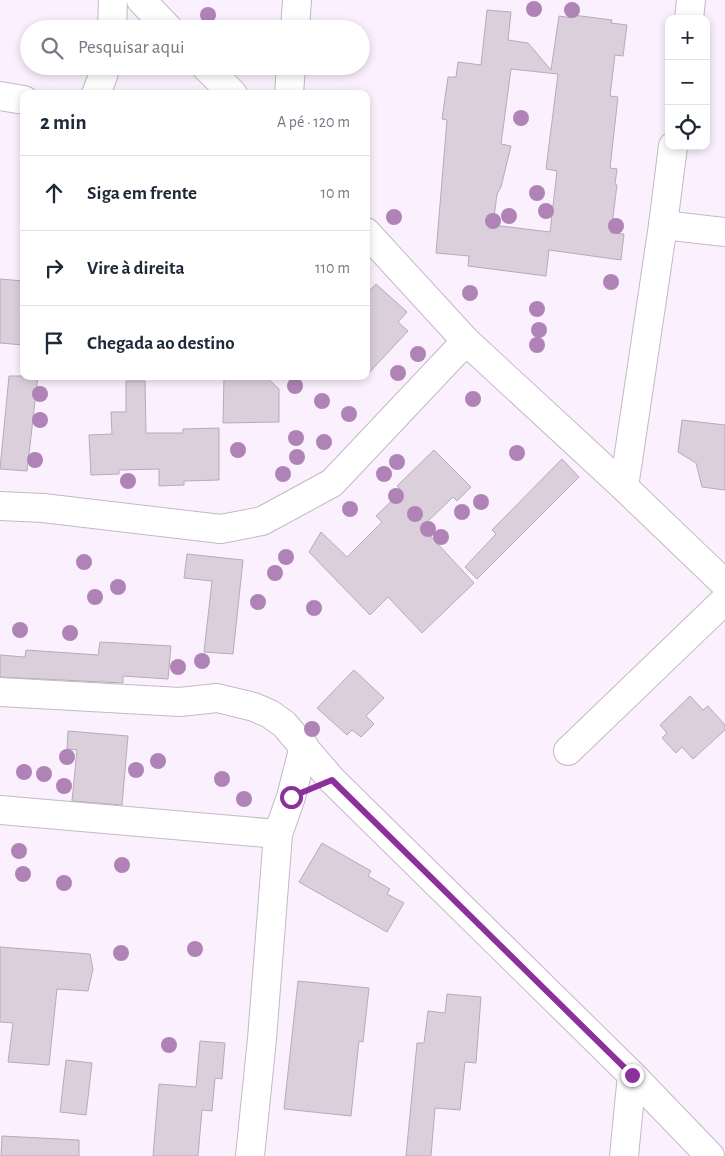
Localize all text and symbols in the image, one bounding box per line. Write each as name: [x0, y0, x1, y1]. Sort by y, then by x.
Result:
map controls: [665, 15, 710, 150]
button: +: [665, 15, 710, 60]
search box: [20, 20, 370, 75]
icon: search: [38, 34, 66, 62]
text: Pesquisar aqui: [78, 38, 184, 57]
button: −: [665, 60, 710, 105]
button: locate: [665, 105, 710, 150]
text: 2 min: [40, 112, 87, 133]
text: A pé · 120 m: [277, 114, 350, 130]
icon: ahead: [40, 179, 68, 207]
text: Siga em frente: [87, 184, 197, 203]
text: 10 m: [321, 185, 350, 201]
icon: right: [40, 254, 68, 282]
text: Vire à direita: [87, 259, 185, 278]
text: 110 m: [315, 260, 350, 276]
icon: arrive: [40, 329, 68, 357]
text: Chegada ao destino: [87, 334, 235, 353]
route start: [280, 786, 303, 809]
route end: [621, 1064, 644, 1087]

